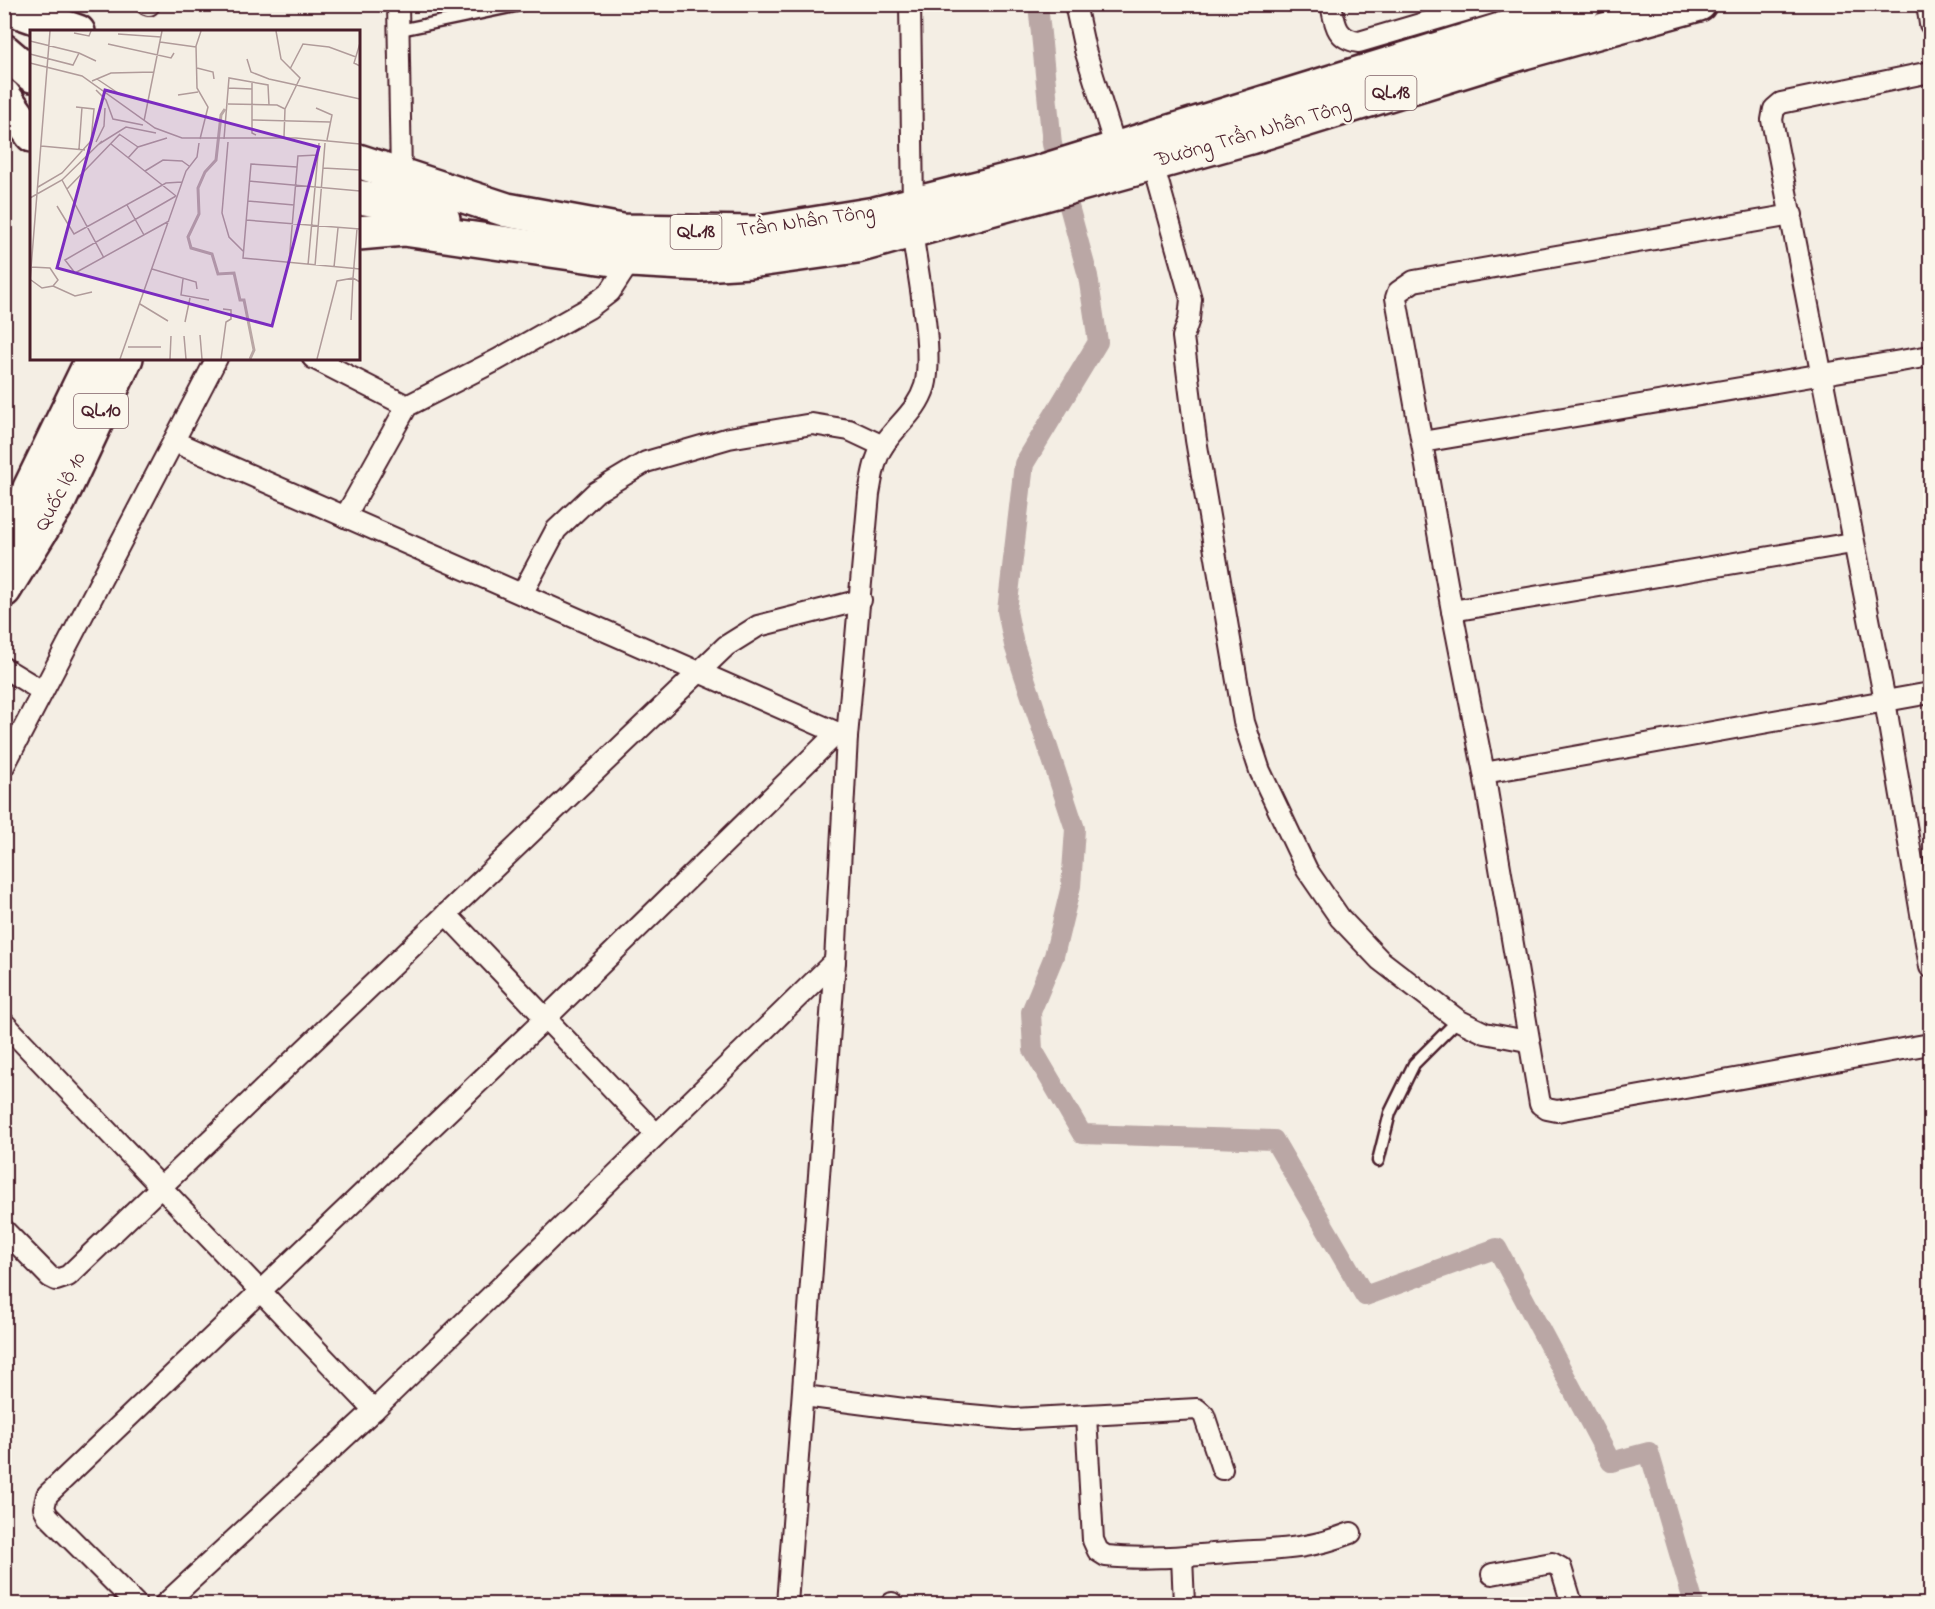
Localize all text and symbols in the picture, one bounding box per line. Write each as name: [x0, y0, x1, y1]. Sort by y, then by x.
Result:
inset map: [30, 30, 360, 360]
road number: QL.18: [1366, 76, 1416, 110]
street label: Đường Trần Nhân Tông: [1151, 92, 1355, 178]
street label: Trần Nhân Tông: [735, 198, 877, 248]
road number: QL.18: [670, 215, 722, 249]
road number: QL.10: [74, 394, 128, 428]
street label: Quốc lộ 10: [28, 447, 94, 537]

